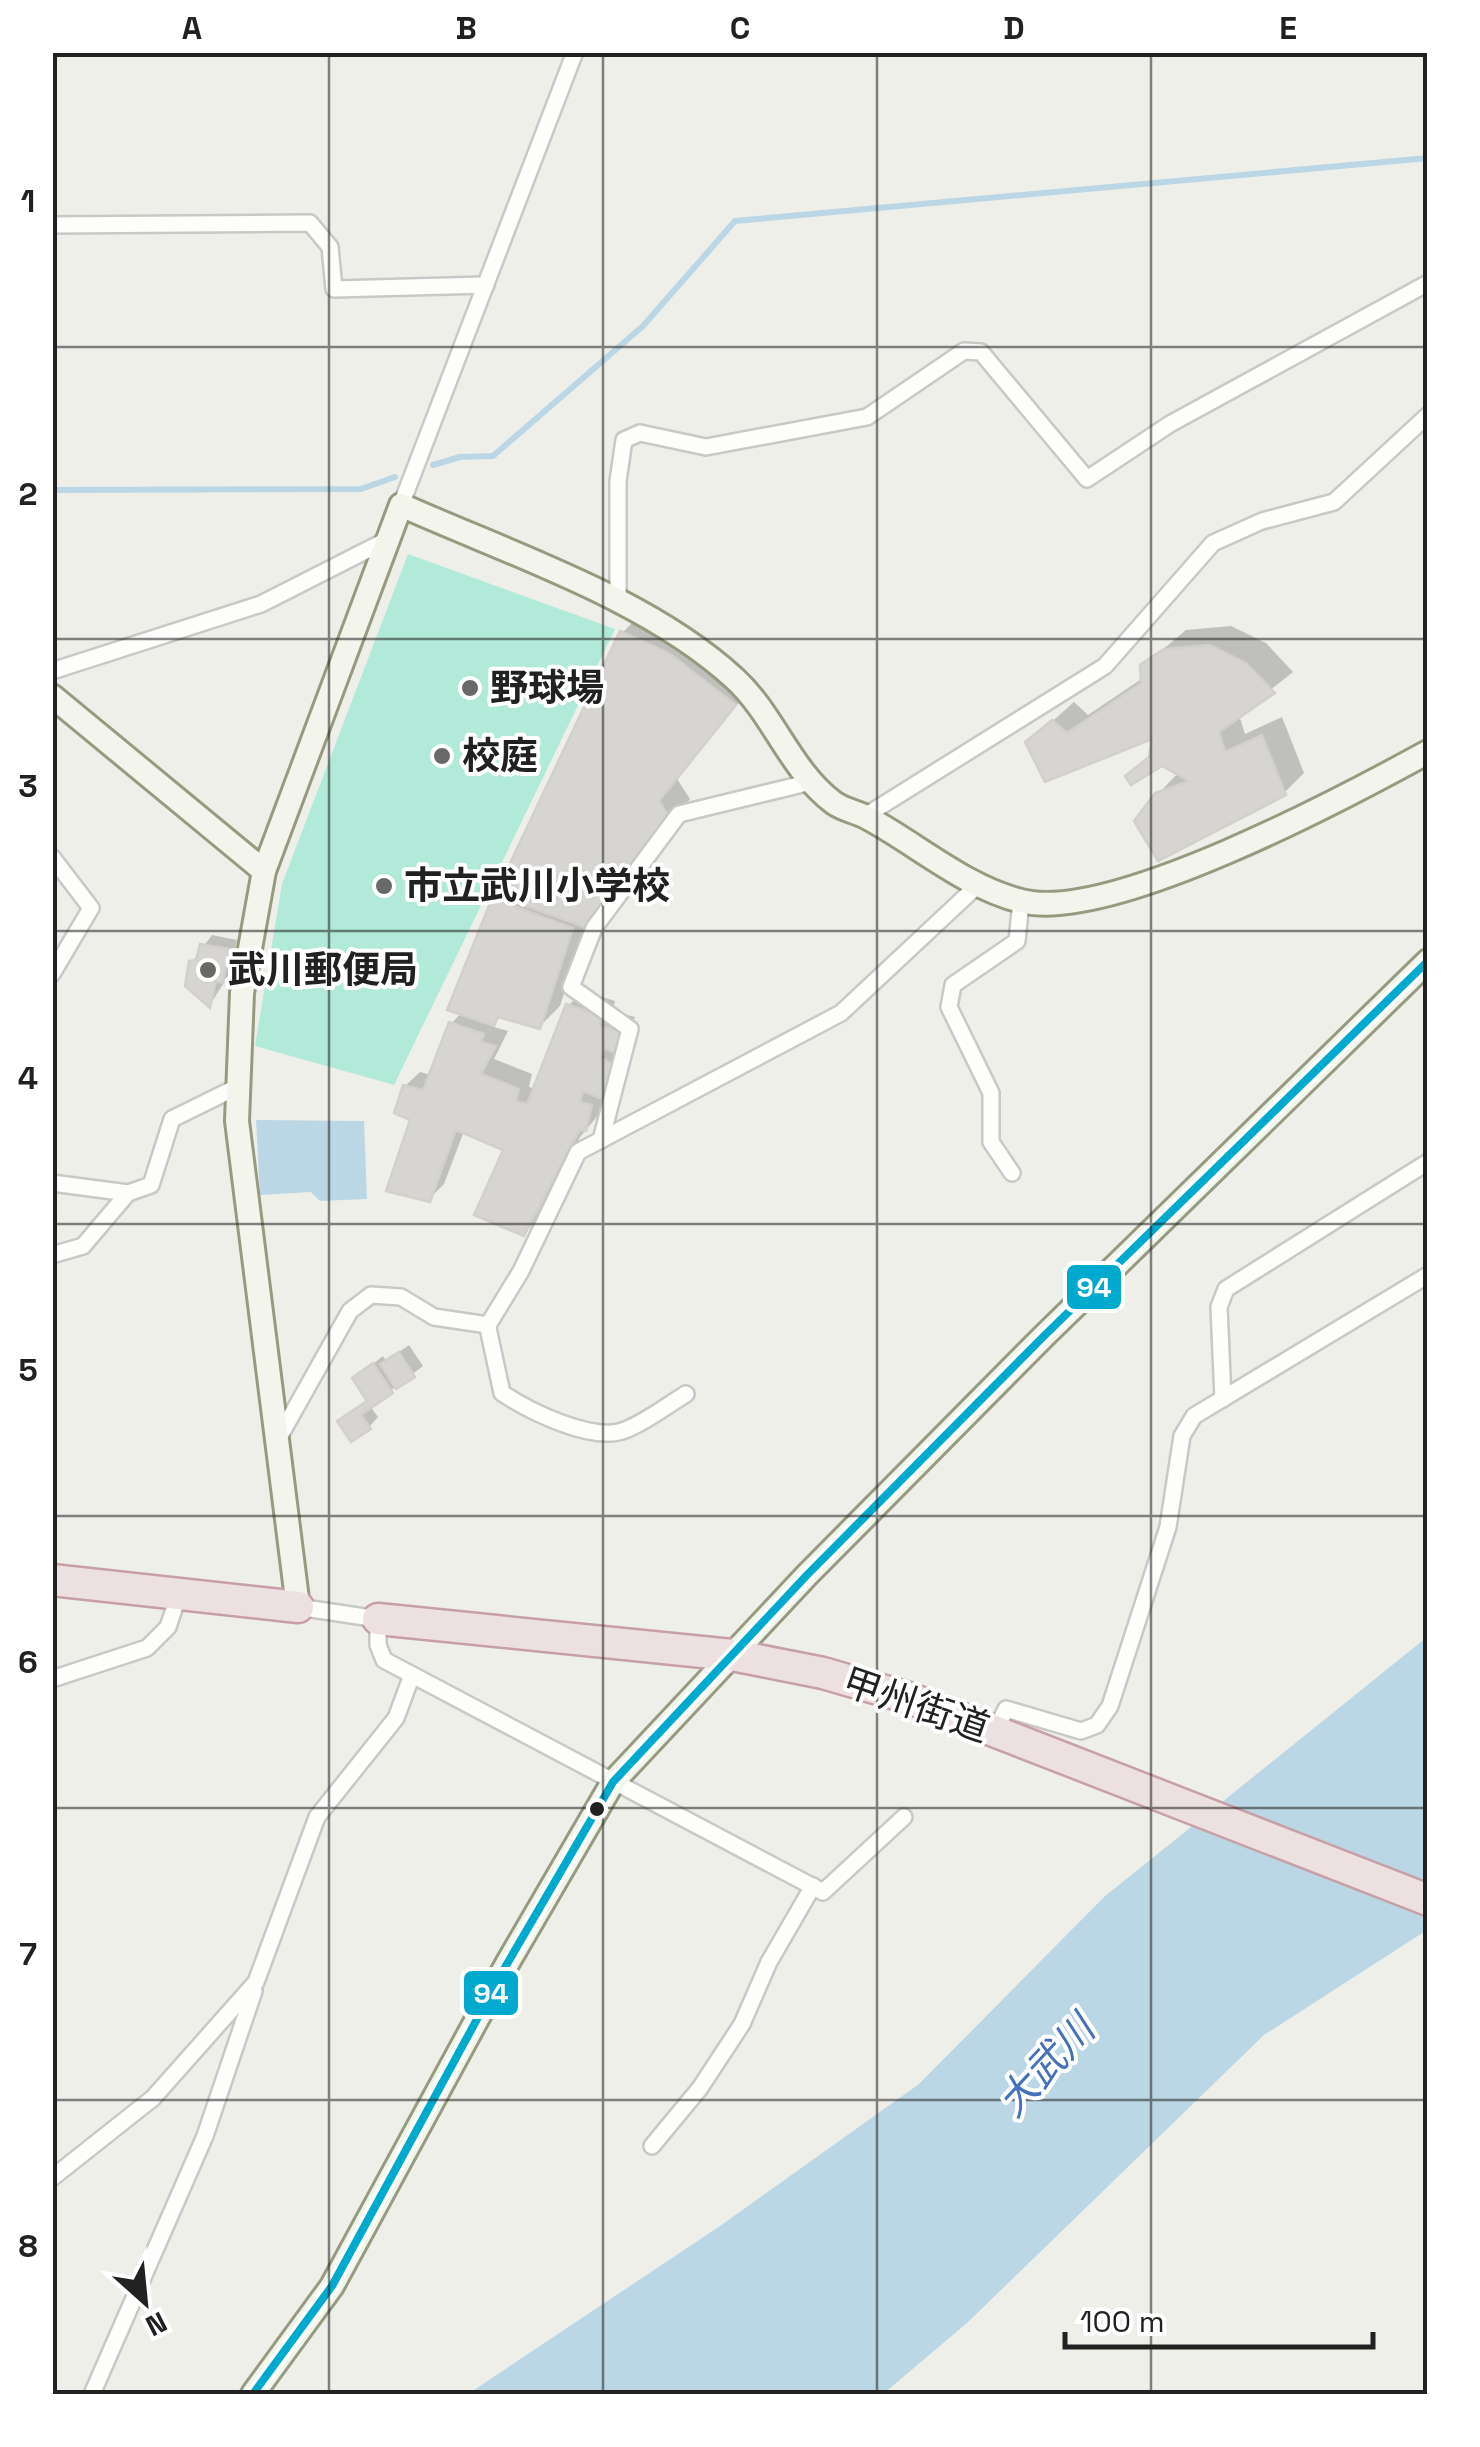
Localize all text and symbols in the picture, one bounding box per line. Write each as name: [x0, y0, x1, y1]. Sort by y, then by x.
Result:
text: A: [182, 8, 202, 48]
text: B: [455, 8, 477, 48]
text: C: [730, 8, 750, 48]
text: D: [1003, 8, 1025, 48]
text: E: [1279, 8, 1297, 48]
text: 1: [21, 181, 35, 221]
text: 2: [18, 474, 38, 514]
place label: 野球場: [490, 664, 604, 712]
marker: 野球場: [459, 677, 481, 699]
place label: 校庭: [462, 732, 538, 780]
marker: 校庭: [431, 745, 453, 767]
text: 3: [18, 766, 38, 806]
place label: 市立武川小学校: [404, 862, 670, 910]
marker: 市立武川小学校: [373, 875, 395, 897]
place label: 武川郵便局: [228, 946, 418, 994]
marker: 武川郵便局: [197, 959, 219, 981]
text: 4: [18, 1058, 38, 1098]
line badge: 94: [1065, 1263, 1123, 1311]
text: 94: [1076, 1269, 1112, 1305]
text: 5: [18, 1350, 38, 1390]
text: 6: [18, 1642, 38, 1682]
street label: 甲州街道: [836, 1658, 996, 1752]
unlabelled marker: [587, 1799, 607, 1819]
text: 7: [19, 1934, 37, 1974]
line badge: 94: [462, 1969, 520, 2017]
text: 94: [473, 1975, 509, 2011]
water label: 大武川: [986, 2002, 1108, 2127]
text: 8: [18, 2226, 38, 2266]
north arrow: [95, 2252, 195, 2352]
scale bar: [1065, 2287, 1372, 2349]
text: 100 m: [1080, 2302, 1165, 2341]
text: N: [140, 2304, 173, 2345]

